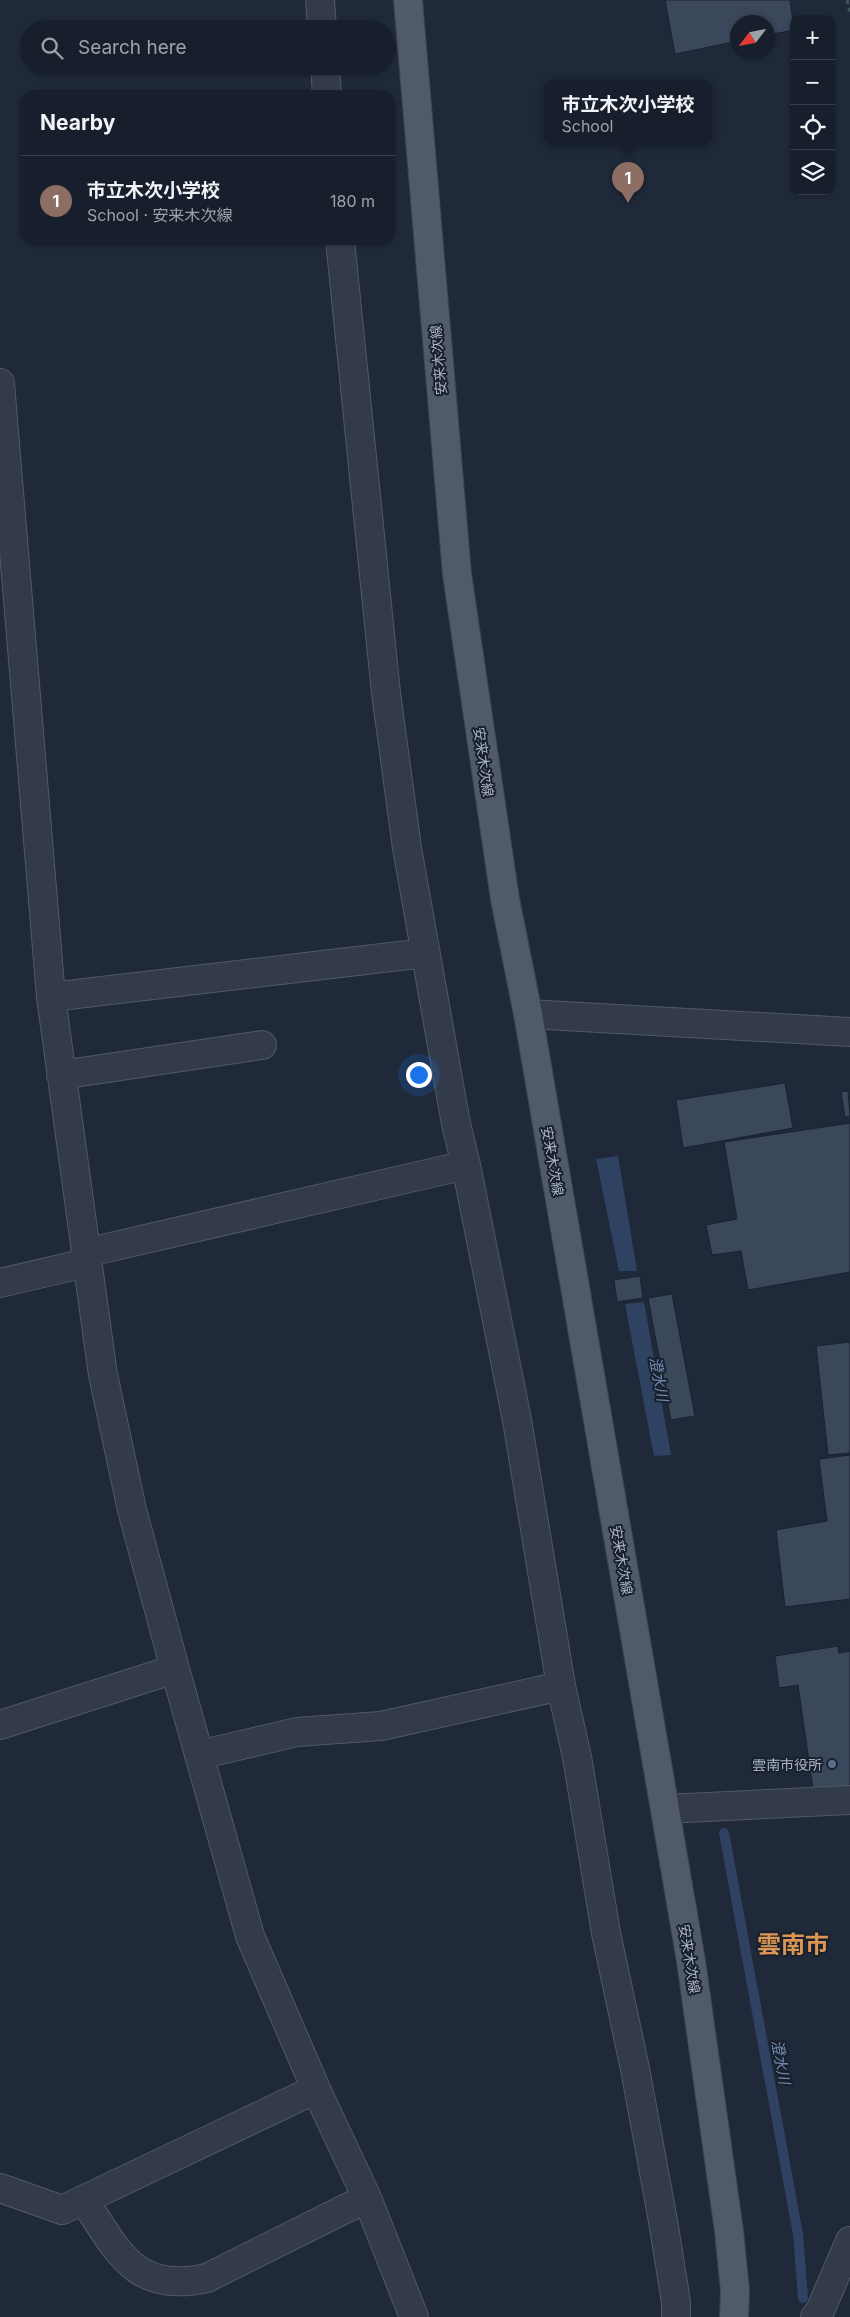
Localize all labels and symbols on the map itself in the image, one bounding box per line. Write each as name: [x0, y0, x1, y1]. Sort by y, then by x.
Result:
north arrow: [730, 15, 775, 60]
pin: 1: [612, 162, 644, 203]
street label: 安来木次線: [426, 324, 450, 396]
street label: 安来木次線: [471, 726, 497, 798]
your location: [406, 1062, 432, 1088]
street label: 安来木次線: [539, 1125, 567, 1197]
water label: 澄水川: [646, 1355, 673, 1405]
street label: 安来木次線: [608, 1524, 636, 1596]
place label: 雲南市役所: [752, 1756, 822, 1773]
marker: 雲南市役所: [826, 1758, 838, 1770]
street label: 安来木次線: [676, 1923, 704, 1995]
district label: 雲南市: [757, 1930, 829, 1959]
water label: 澄水川: [768, 2038, 795, 2088]

